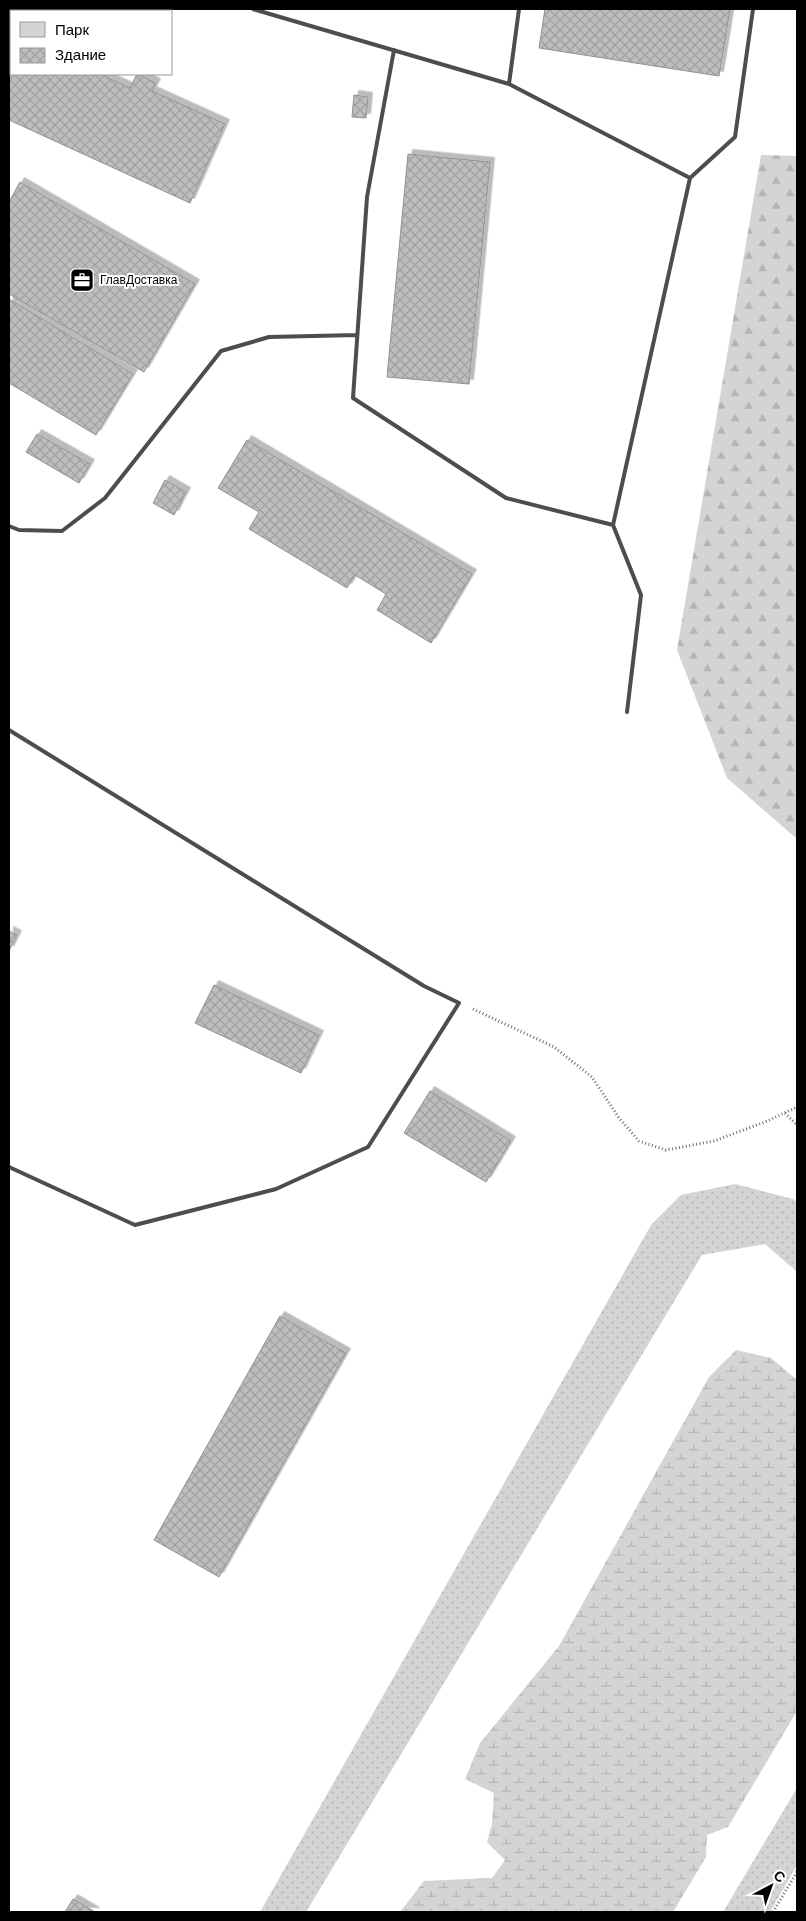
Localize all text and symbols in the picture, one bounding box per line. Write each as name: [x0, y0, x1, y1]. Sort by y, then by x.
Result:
legend: [10, 10, 172, 75]
text: Парк: [55, 21, 89, 38]
text: Здание: [55, 46, 106, 63]
office icon: ГлавДоставка: [69, 267, 95, 293]
place label: ГлавДоставка: [100, 273, 178, 287]
north arrow: [746, 1861, 796, 1911]
text: С: [770, 1867, 789, 1886]

